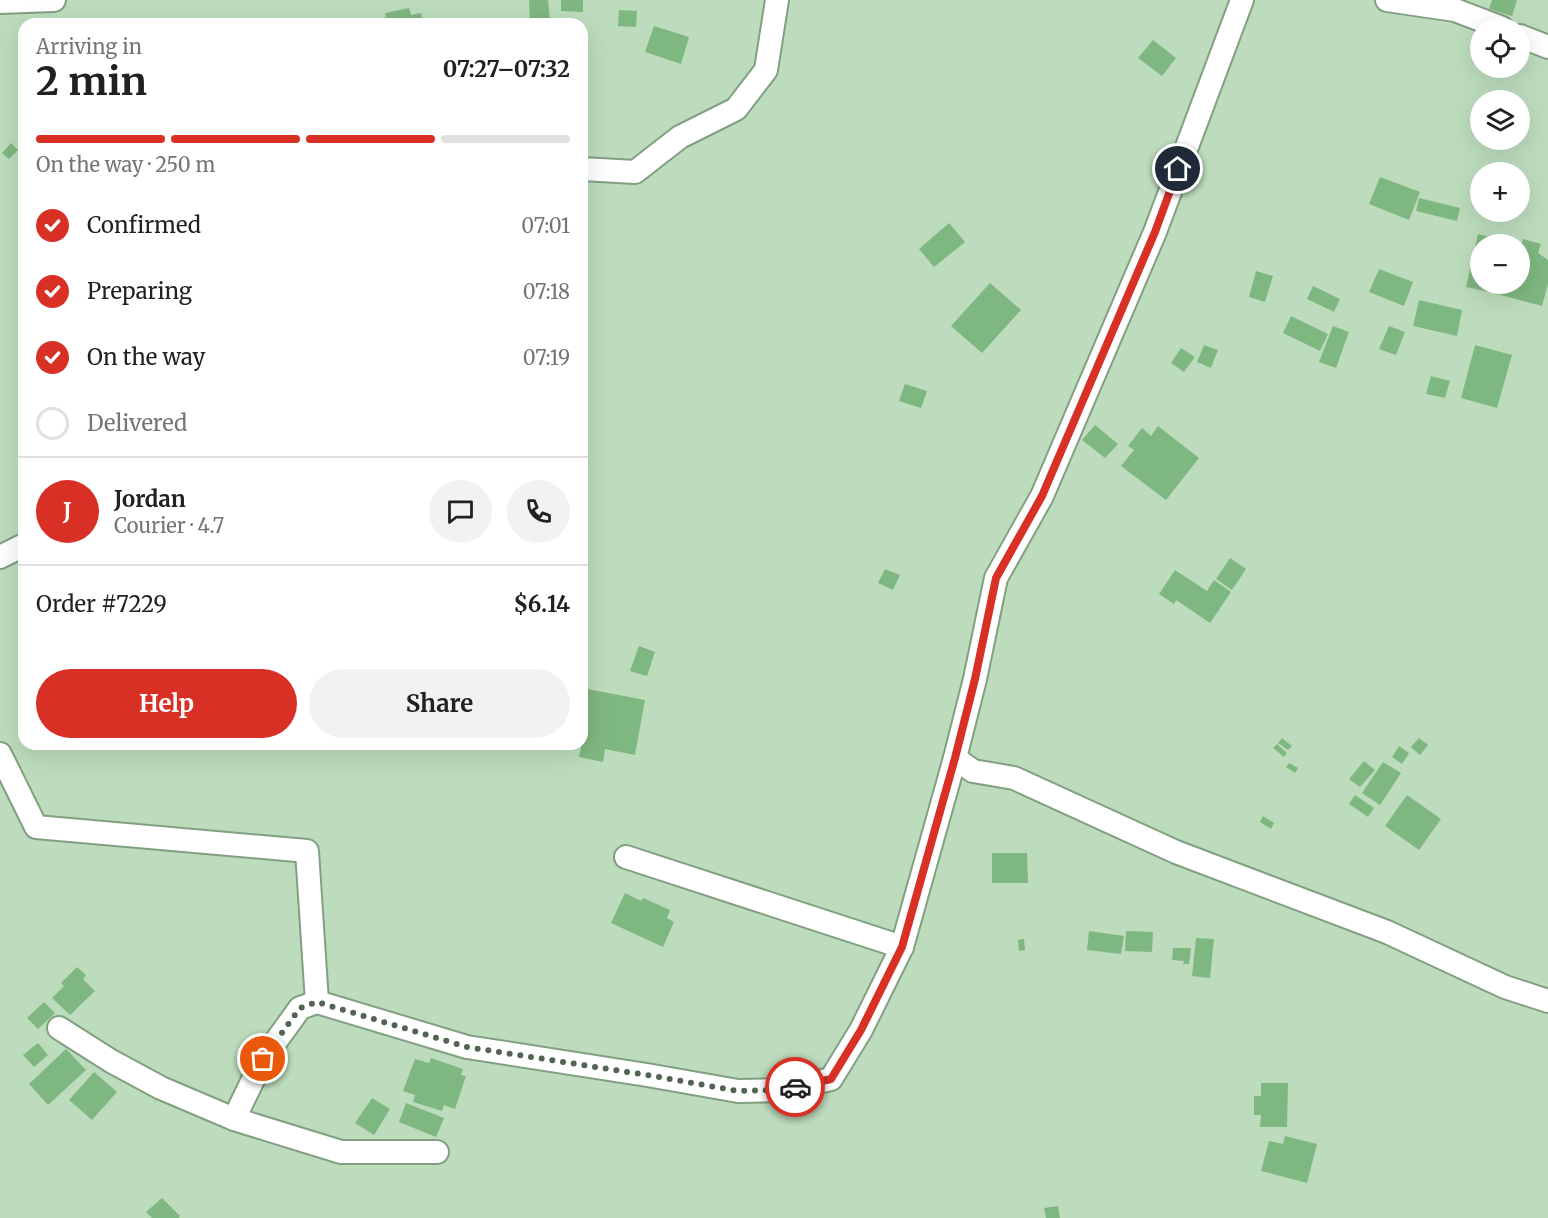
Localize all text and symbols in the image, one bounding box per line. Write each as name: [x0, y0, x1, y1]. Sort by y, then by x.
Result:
map controls: [1470, 18, 1530, 294]
button: locate: [1470, 18, 1530, 78]
text: Arriving in: [36, 34, 142, 59]
text: 07:27–07:32: [443, 55, 570, 83]
text: 2 min: [36, 57, 147, 106]
button: layers: [1470, 90, 1530, 150]
pin: [1152, 143, 1203, 194]
text: On the way · 250 m: [36, 152, 215, 177]
icon: home: [1161, 152, 1194, 185]
button: +: [1470, 162, 1530, 222]
icon: check: [36, 209, 69, 242]
text: Confirmed: [87, 211, 201, 239]
text: 07:01: [521, 213, 570, 238]
button: −: [1470, 234, 1530, 294]
icon: check: [36, 275, 69, 308]
text: Preparing: [87, 277, 192, 305]
text: 07:18: [523, 279, 570, 304]
icon: check: [36, 341, 69, 374]
text: On the way: [87, 343, 205, 371]
text: 07:19: [523, 345, 570, 370]
text: Delivered: [87, 409, 187, 437]
button: chat: [429, 480, 492, 543]
button: phone: [507, 480, 570, 543]
text: Jordan: [114, 485, 186, 513]
text: J: [63, 497, 72, 525]
text: Courier · 4.7: [114, 513, 224, 538]
text: Order #7229: [36, 590, 167, 618]
text: $6.14: [513, 590, 570, 618]
button: Help: [36, 669, 297, 738]
button: Share: [309, 669, 570, 738]
pin: [237, 1033, 288, 1084]
icon: bag: [246, 1042, 279, 1075]
courier: [765, 1057, 825, 1117]
icon: car: [779, 1071, 812, 1104]

